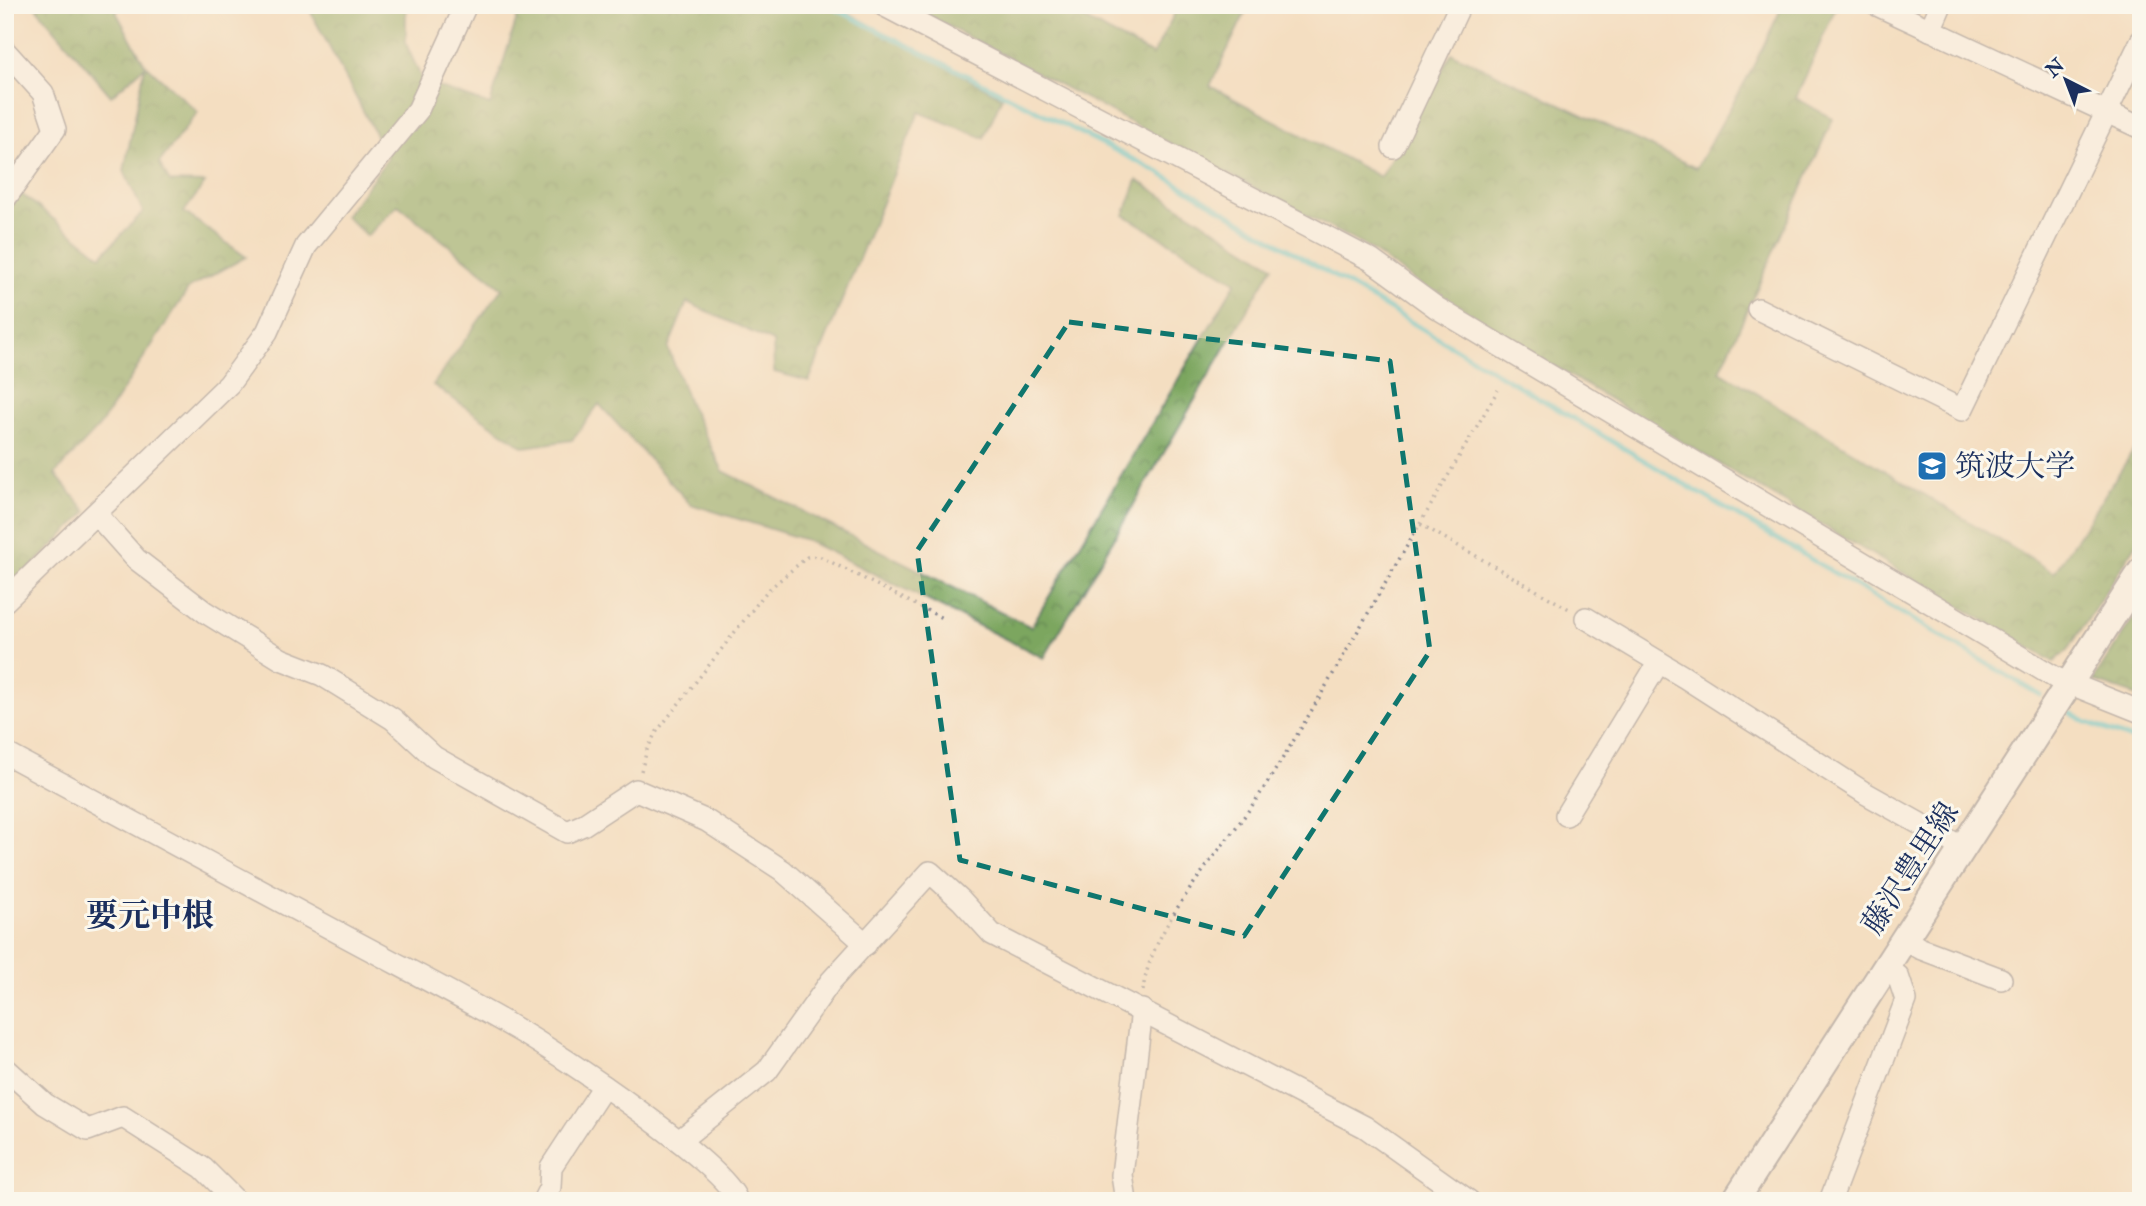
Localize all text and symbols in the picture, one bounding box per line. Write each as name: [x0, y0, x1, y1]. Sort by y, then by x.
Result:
north arrow: [2030, 46, 2100, 116]
text: N: [2040, 53, 2070, 83]
place label: 筑波大学: [1955, 448, 2075, 485]
school or university icon: 筑波大学: [1915, 449, 1949, 483]
street label: 藤沢豊里線: [1854, 795, 1967, 941]
district label: 要元中根: [86, 896, 214, 936]

